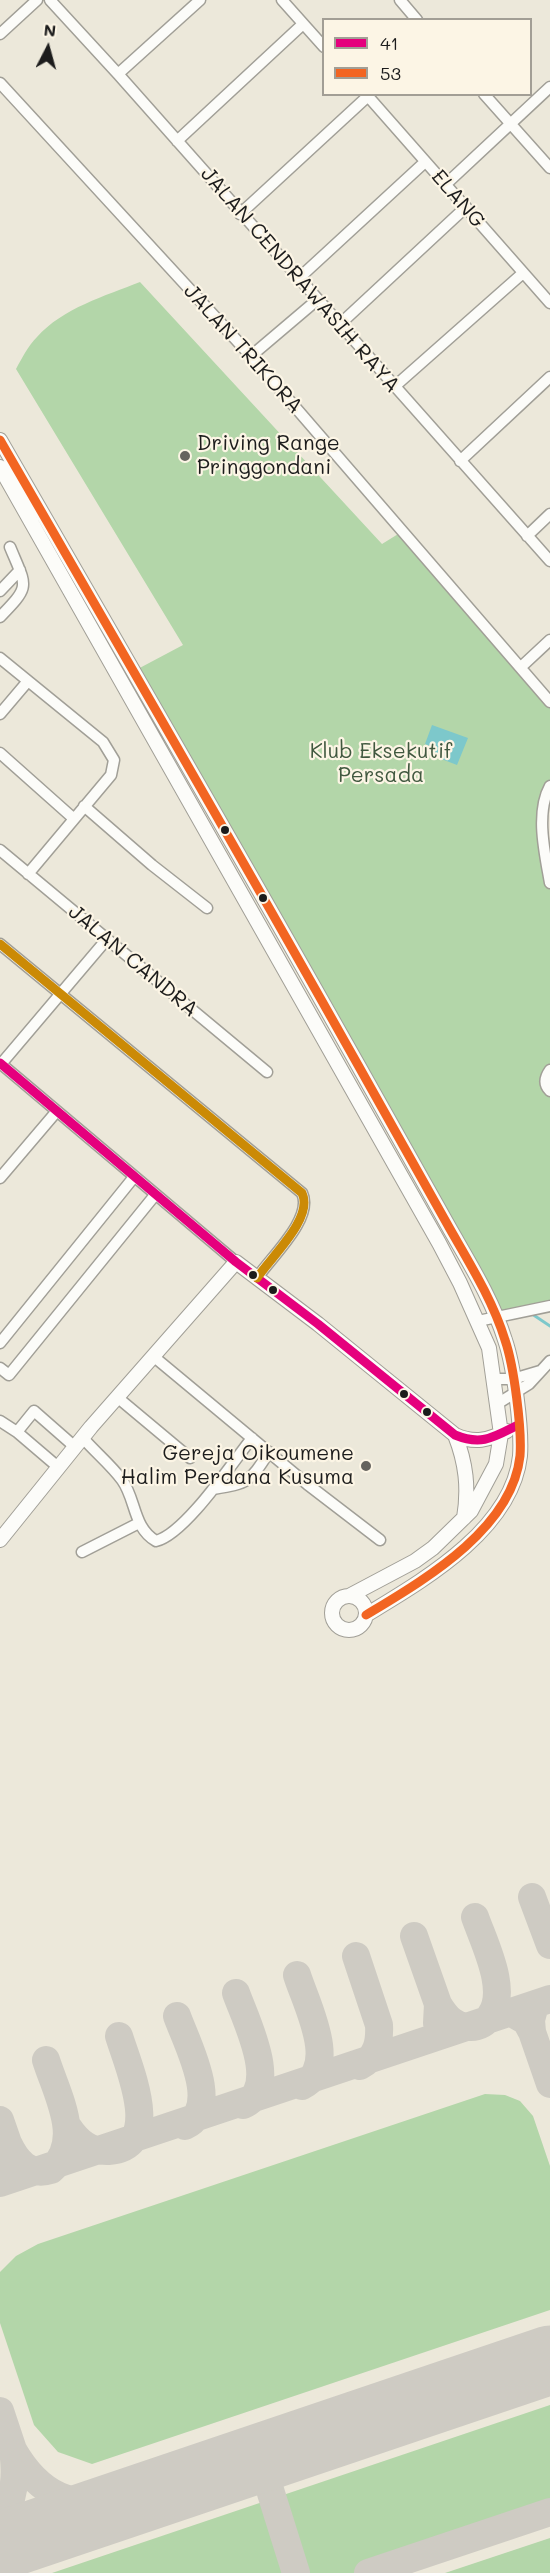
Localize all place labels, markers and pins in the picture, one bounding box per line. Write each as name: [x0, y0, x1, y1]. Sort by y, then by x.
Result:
place label: Driving Range Pringgondani: [197, 431, 340, 481]
marker: Driving Range Pringgondani: [178, 449, 192, 463]
unlabelled marker: [219, 824, 231, 836]
unlabelled marker: [257, 892, 269, 904]
unlabelled marker: [247, 1269, 259, 1281]
unlabelled marker: [267, 1284, 279, 1296]
unlabelled marker: [398, 1388, 410, 1400]
unlabelled marker: [421, 1406, 433, 1418]
place label: Gereja Oikoumene Halim Perdana Kusuma: [121, 1441, 354, 1491]
marker: Gereja Oikoumene Halim Perdana Kusuma: [359, 1459, 373, 1473]

